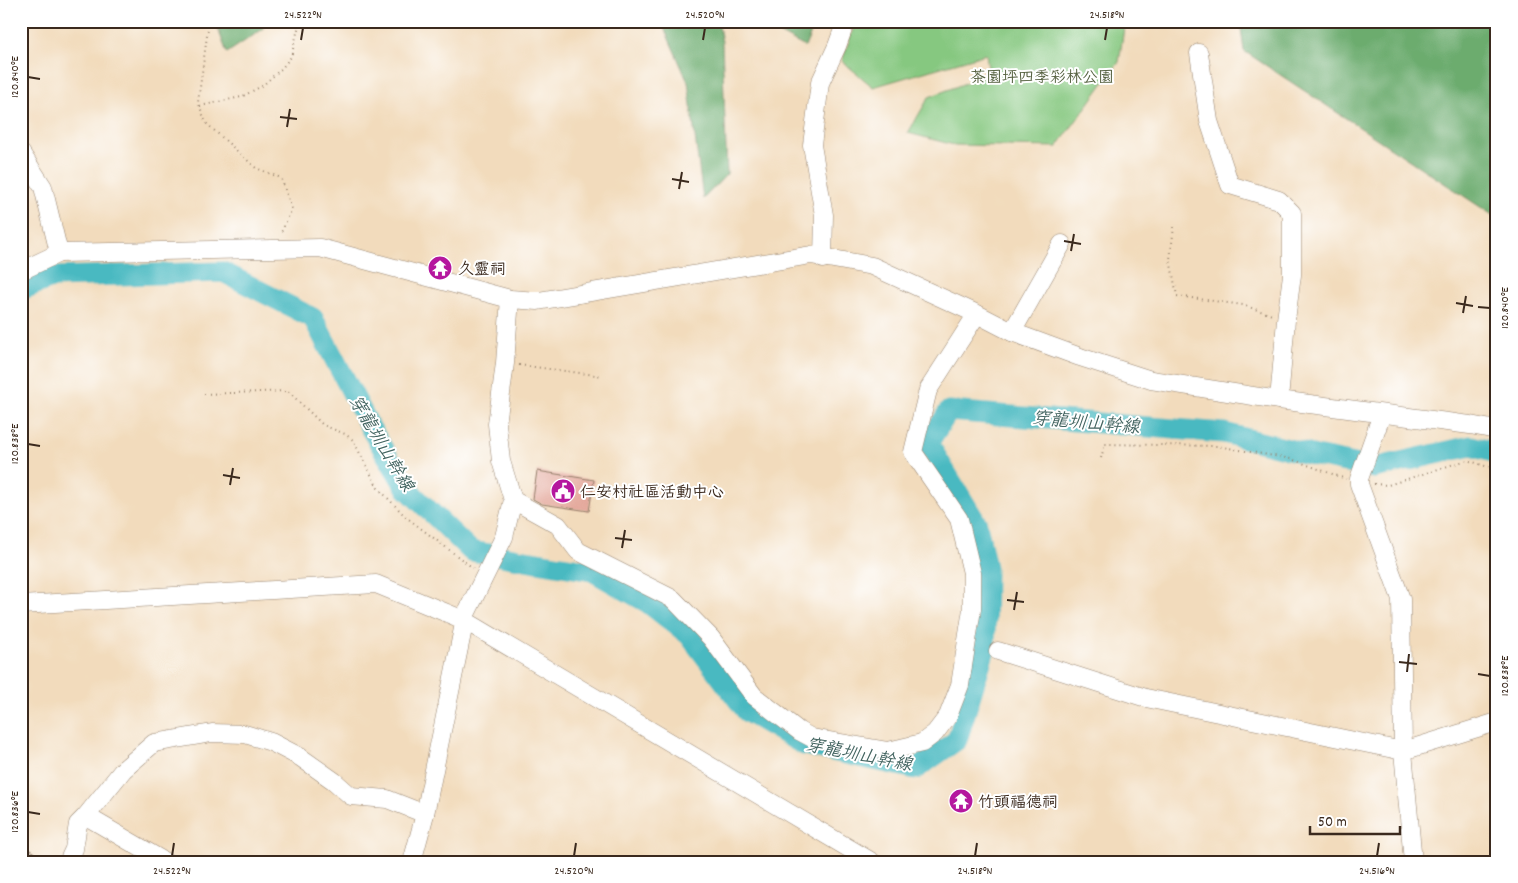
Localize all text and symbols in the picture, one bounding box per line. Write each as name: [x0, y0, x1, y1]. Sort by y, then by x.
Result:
text: 24.522°N: [284, 7, 322, 24]
text: 24.520°N: [685, 7, 725, 24]
text: 24.518°N: [1090, 7, 1125, 24]
text: 120.840°E: [7, 55, 24, 98]
park label: 茶園坪四季彩林公園: [970, 67, 1114, 90]
temple icon: 久靈祠: [427, 255, 453, 281]
place label: 久靈祠: [458, 259, 506, 282]
text: 120.840°E: [1497, 286, 1514, 329]
water label: 穿龍圳山幹線: [341, 392, 419, 498]
water label: 穿龍圳山幹線: [1031, 407, 1142, 442]
text: 120.838°E: [7, 423, 24, 464]
public building icon: 仁安村社區活動中心: [550, 478, 576, 504]
place label: 仁安村社區活動中心: [580, 482, 724, 505]
text: 120.838°E: [1497, 655, 1514, 696]
water label: 穿龍圳山幹線: [803, 734, 915, 779]
temple icon: 竹頭福德祠: [948, 788, 974, 814]
text: 120.836°E: [7, 791, 24, 833]
place label: 竹頭福德祠: [978, 792, 1058, 815]
scale bar: [1310, 803, 1400, 835]
text: 50 m: [1318, 812, 1347, 834]
text: 24.522°N: [153, 863, 191, 880]
text: 24.520°N: [554, 863, 594, 880]
text: 24.518°N: [958, 863, 993, 880]
text: 24.516°N: [1359, 863, 1395, 880]

